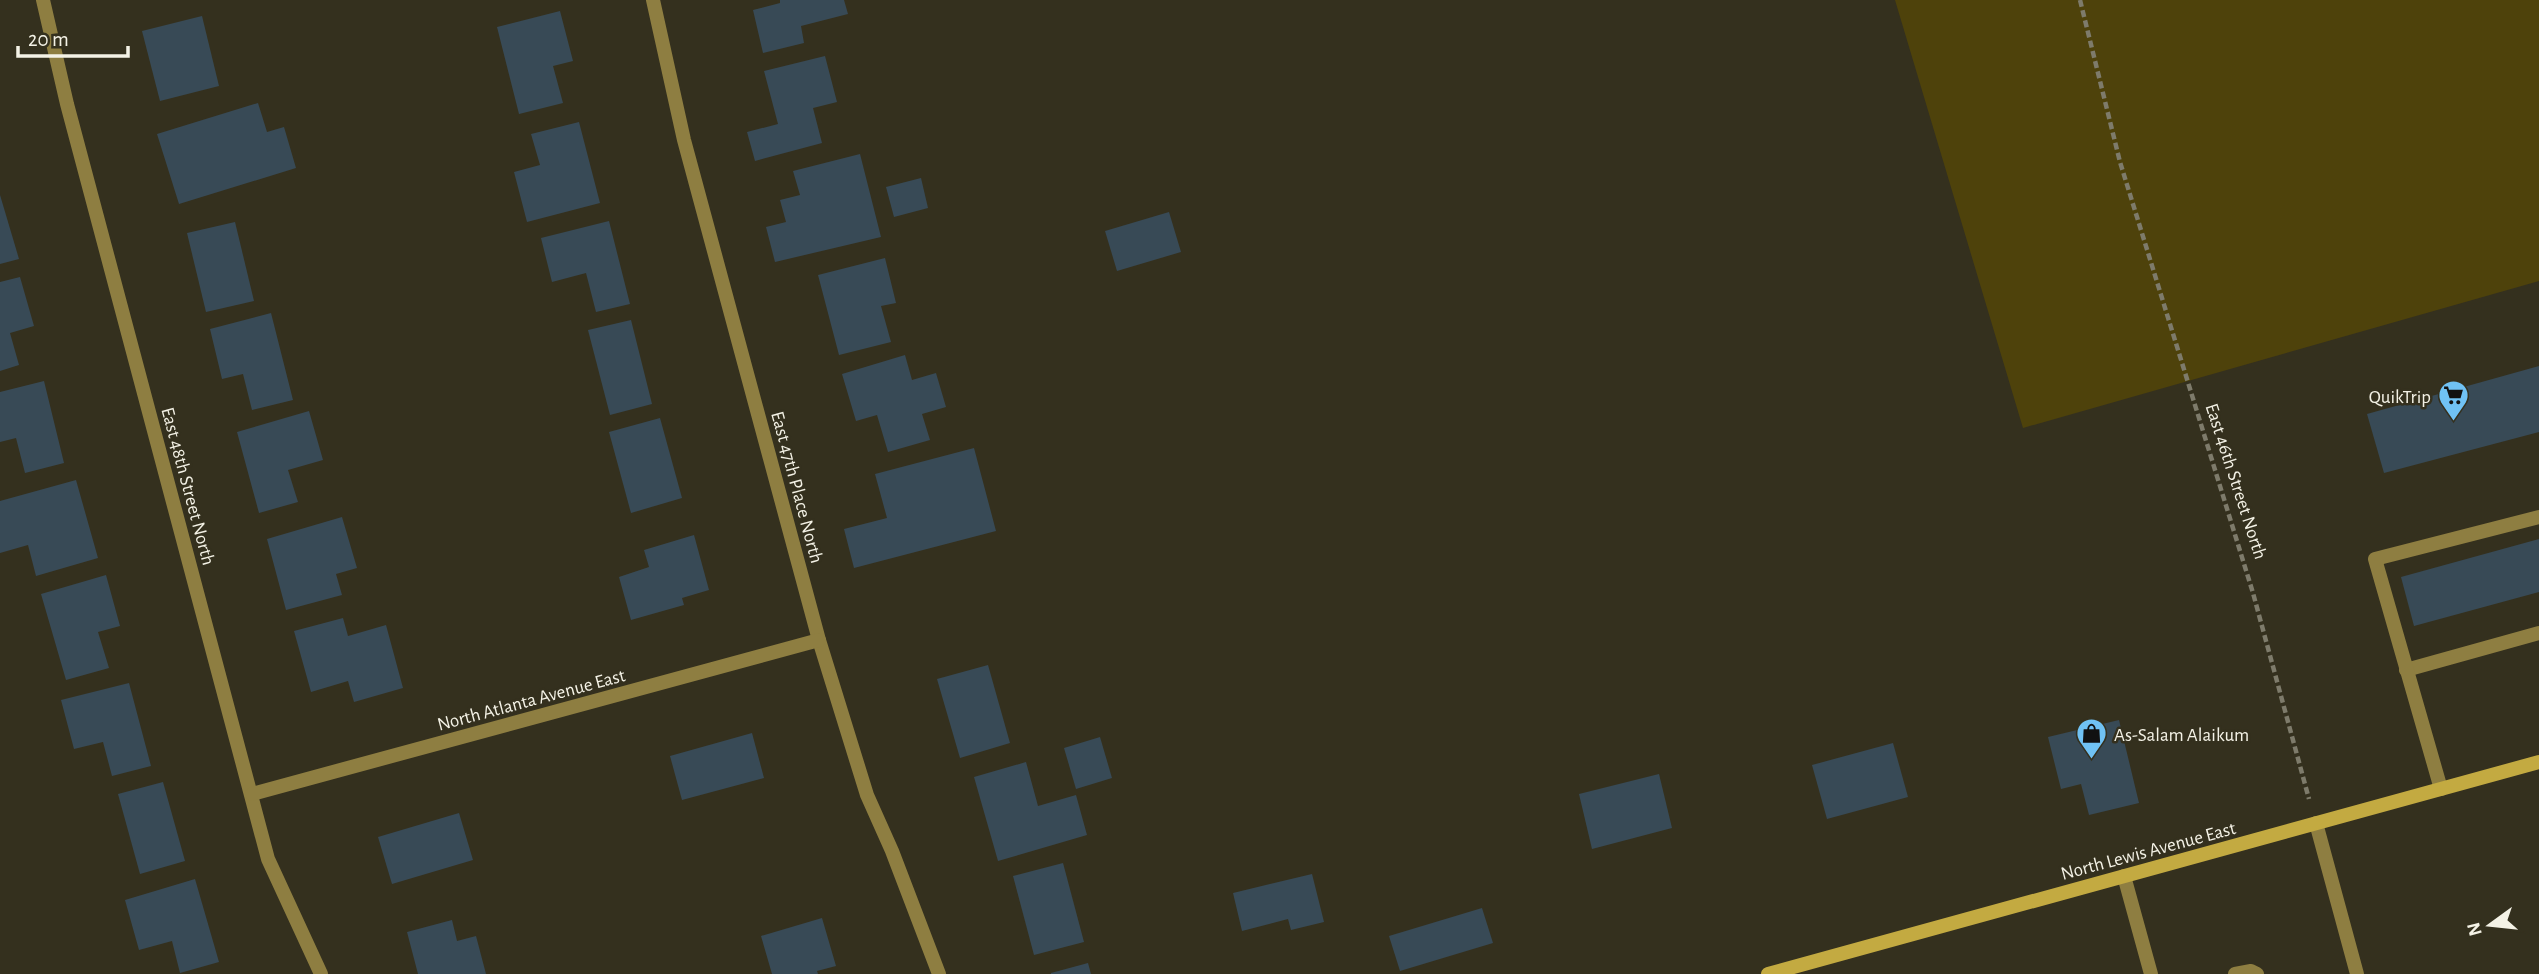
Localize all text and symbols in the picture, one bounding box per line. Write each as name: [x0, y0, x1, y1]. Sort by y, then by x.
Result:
scale bar: [18, 14, 128, 58]
text: 20 m: [28, 29, 69, 50]
supermarket icon: QuikTrip: [2437, 379, 2471, 423]
place label: QuikTrip: [2369, 388, 2431, 407]
street label: East 46th Street North: [2201, 401, 2270, 562]
street label: East 48th Street North: [157, 405, 218, 567]
street label: East 47th Place North: [767, 409, 826, 565]
street label: North Atlanta Avenue East: [435, 666, 627, 735]
shop icon: As-Salam Alaikum: [2074, 717, 2108, 761]
place label: As-Salam Alaikum: [2114, 726, 2249, 745]
street label: North Lewis Avenue East: [2059, 819, 2238, 884]
north arrow: [2455, 890, 2525, 960]
text: N: [2464, 920, 2486, 938]

